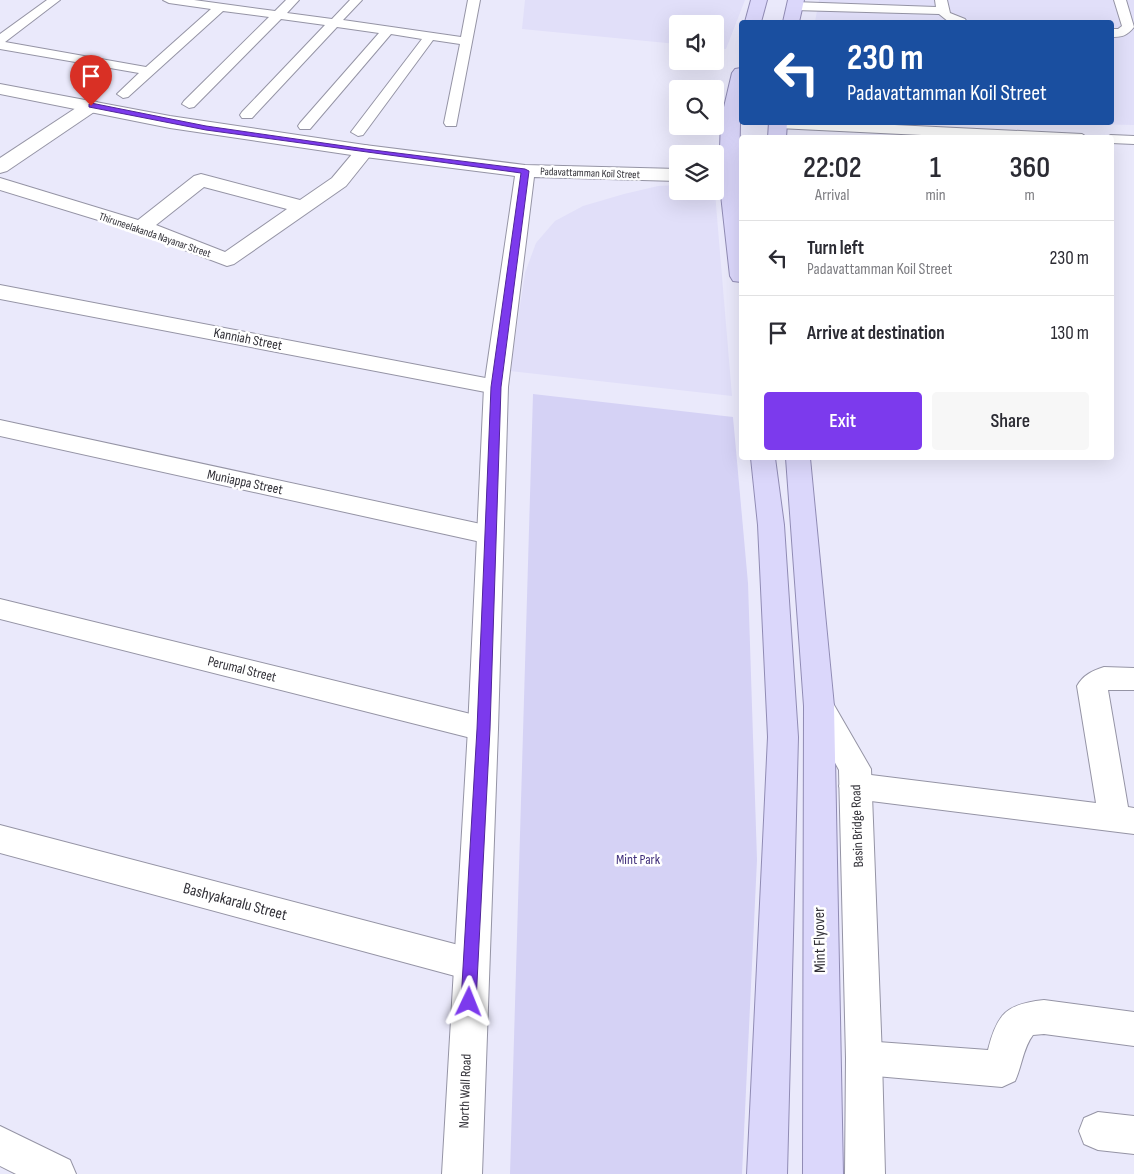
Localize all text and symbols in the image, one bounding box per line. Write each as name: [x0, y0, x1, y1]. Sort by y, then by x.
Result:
map controls: [669, 15, 724, 200]
button: sound: [669, 15, 724, 70]
text: 230 m: [847, 37, 923, 80]
icon: left: [764, 40, 829, 105]
pin: [70, 55, 112, 106]
icon: arrive: [77, 62, 105, 90]
button: search: [669, 80, 724, 135]
text: Padavattamman Koil Street: [847, 80, 1047, 107]
button: layers: [669, 145, 724, 200]
text: 22:02: [803, 150, 862, 186]
text: 1: [930, 150, 941, 186]
text: 360: [1009, 150, 1050, 186]
street label: Padavattamman Koil Street: [540, 165, 641, 181]
text: Arrival: [815, 186, 849, 205]
text: min: [925, 186, 946, 205]
text: m: [1025, 186, 1035, 205]
street label: Thiruneelakanda Nayanar Street: [97, 210, 213, 260]
text: Turn left: [807, 237, 864, 260]
icon: left: [764, 244, 792, 272]
text: 230 m: [1049, 247, 1089, 270]
text: Padavattamman Koil Street: [807, 260, 952, 279]
icon: arrive: [764, 319, 792, 347]
text: Arrive at destination: [807, 322, 945, 345]
text: 130 m: [1051, 322, 1089, 345]
street label: Kanniah Street: [212, 324, 284, 354]
button: Exit: [764, 392, 922, 450]
button: Share: [932, 392, 1089, 450]
street label: Muniappa Street: [206, 466, 284, 498]
street label: Perumal Street: [206, 652, 278, 686]
street label: Basin Bridge Road: [847, 784, 867, 868]
park label: Mint Park: [616, 851, 661, 868]
street label: Bashyakaralu Street: [181, 879, 289, 925]
street label: Mint Flyover: [810, 907, 830, 973]
position arrow: [442, 975, 494, 1027]
street label: North Wall Road: [455, 1053, 475, 1129]

